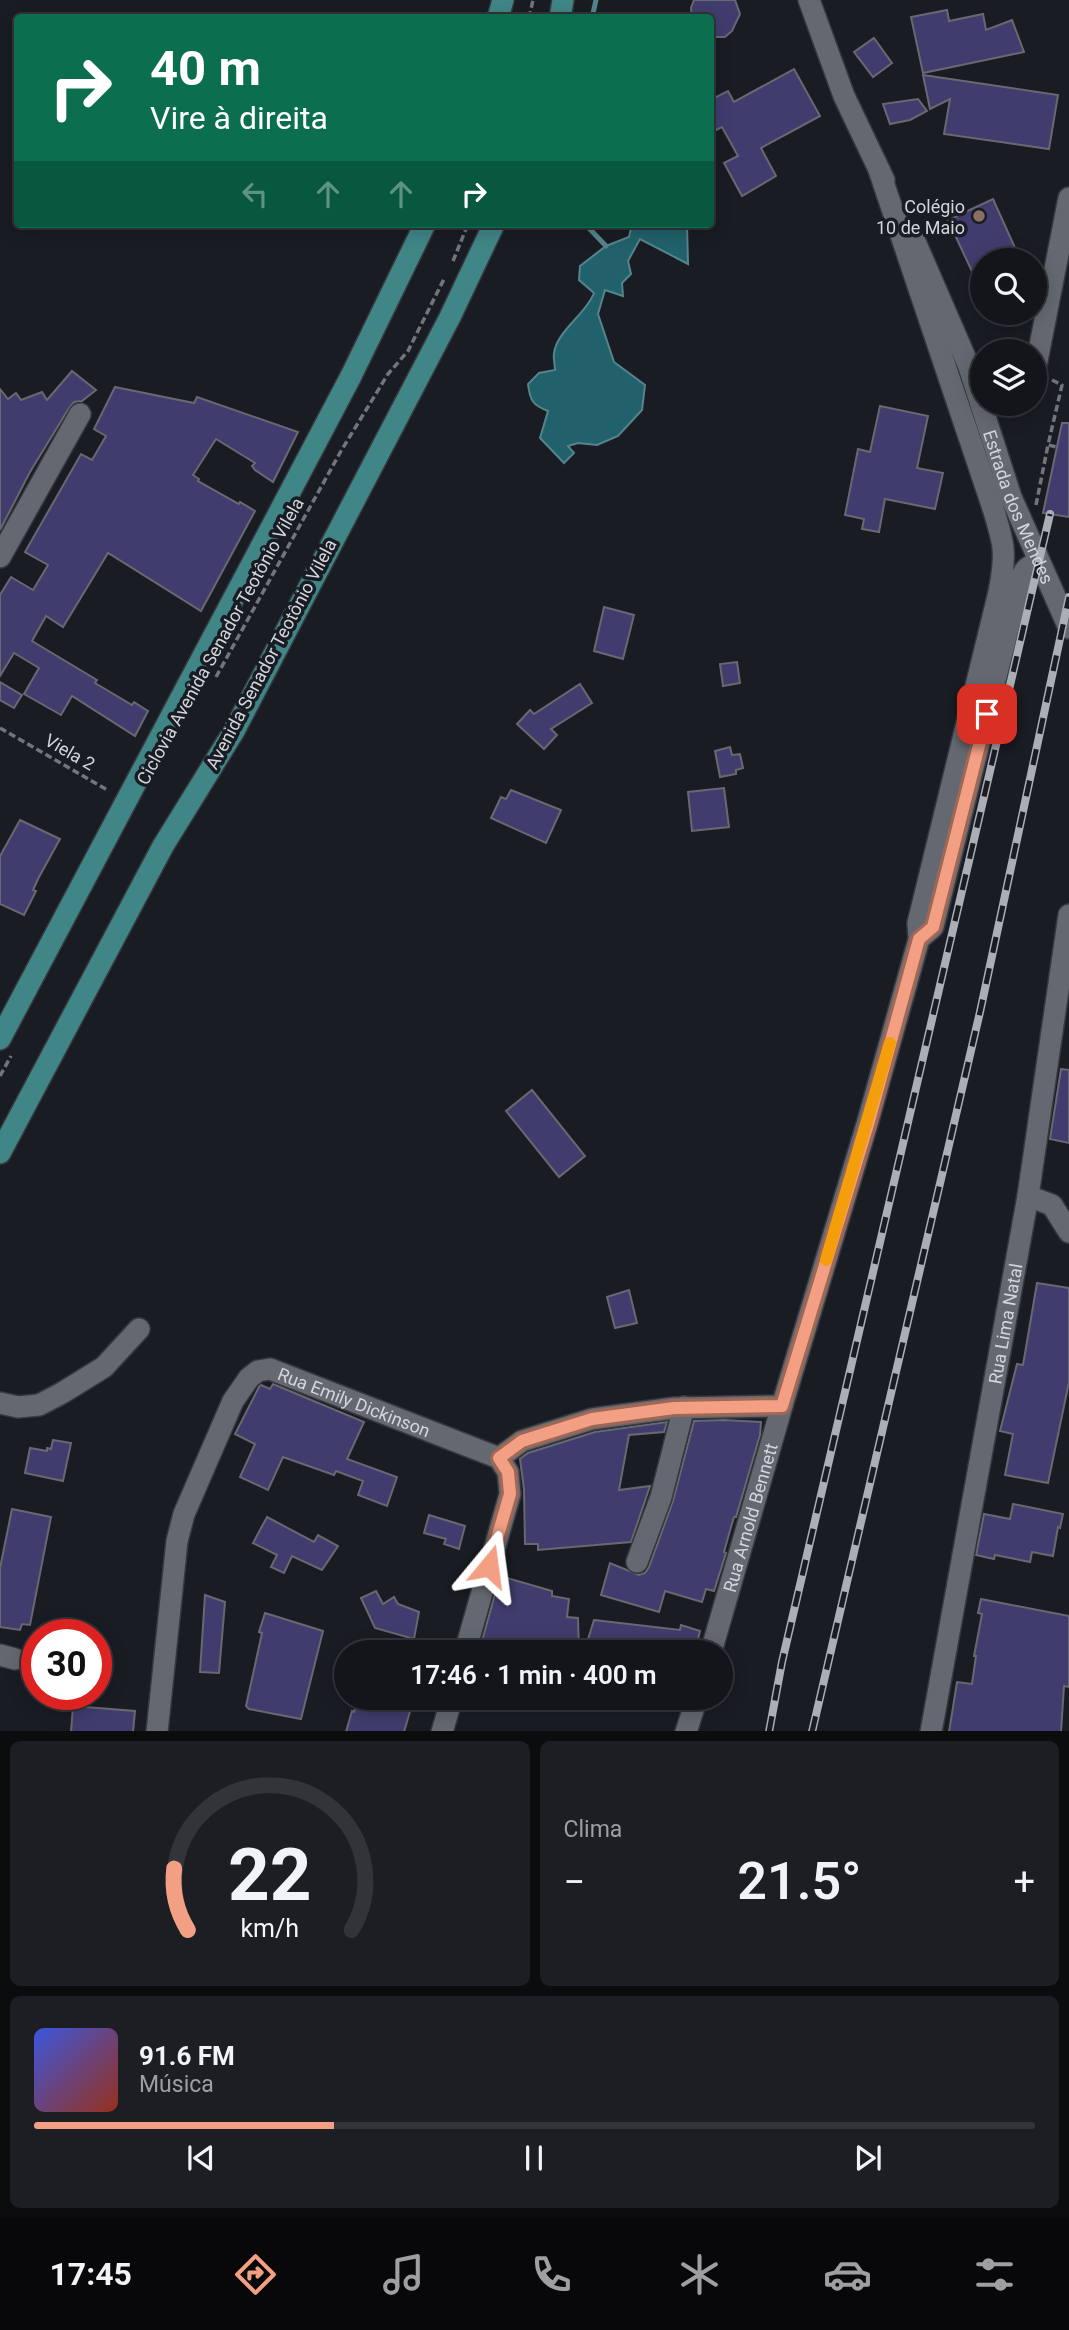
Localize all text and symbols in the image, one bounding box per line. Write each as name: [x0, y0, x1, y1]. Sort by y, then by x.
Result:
text: 40 m: [150, 40, 261, 97]
icon: right: [35, 42, 126, 133]
text: Vire à direita: [150, 99, 328, 137]
icon: left: [236, 175, 274, 213]
icon: ahead: [309, 175, 347, 213]
icon: ahead: [382, 175, 420, 213]
icon: right: [455, 175, 493, 213]
place label: Colégio 10 de Maio: [876, 196, 965, 238]
marker: Colégio 10 de Maio: [971, 208, 987, 224]
map controls: [970, 248, 1047, 416]
button: search: [970, 248, 1047, 325]
button: layers: [970, 339, 1047, 416]
street label: Estrada dos Mendes: [979, 427, 1059, 587]
street label: Ciclovia Avenida Senador Teotônio Vilela: [132, 494, 308, 788]
street label: Avenida Senador Teotônio Vilela: [201, 535, 341, 773]
pin: [957, 684, 1017, 744]
icon: arrive: [968, 695, 1006, 733]
street label: Viela 2: [41, 729, 99, 775]
street label: Rua Lima Natal: [984, 1262, 1026, 1386]
street label: Rua Emily Dickinson: [275, 1363, 433, 1441]
street label: Rua Arnold Bennett: [718, 1440, 781, 1595]
position arrow: [452, 1529, 526, 1603]
speed limit sign: 30: [21, 1619, 112, 1710]
text: 17:46 · 1 min · 400 m: [410, 1660, 657, 1690]
text: Clima: [564, 1816, 622, 1843]
text: 22: [228, 1832, 312, 1918]
text: 21.5°: [737, 1851, 861, 1912]
text: −: [564, 1860, 585, 1904]
text: +: [1013, 1860, 1035, 1904]
text: km/h: [240, 1913, 299, 1942]
text: 91.6 FM: [139, 2041, 235, 2071]
text: Música: [139, 2071, 214, 2098]
icon: previous: [182, 2139, 220, 2177]
icon: pause: [515, 2139, 553, 2177]
icon: next: [849, 2139, 887, 2177]
icon: directions: [231, 2250, 280, 2299]
icon: music: [379, 2250, 428, 2299]
icon: phone: [527, 2250, 576, 2299]
icon: climate: [675, 2250, 724, 2299]
icon: car: [823, 2250, 872, 2299]
icon: filters: [970, 2250, 1019, 2299]
text: 17:45: [49, 2255, 132, 2293]

